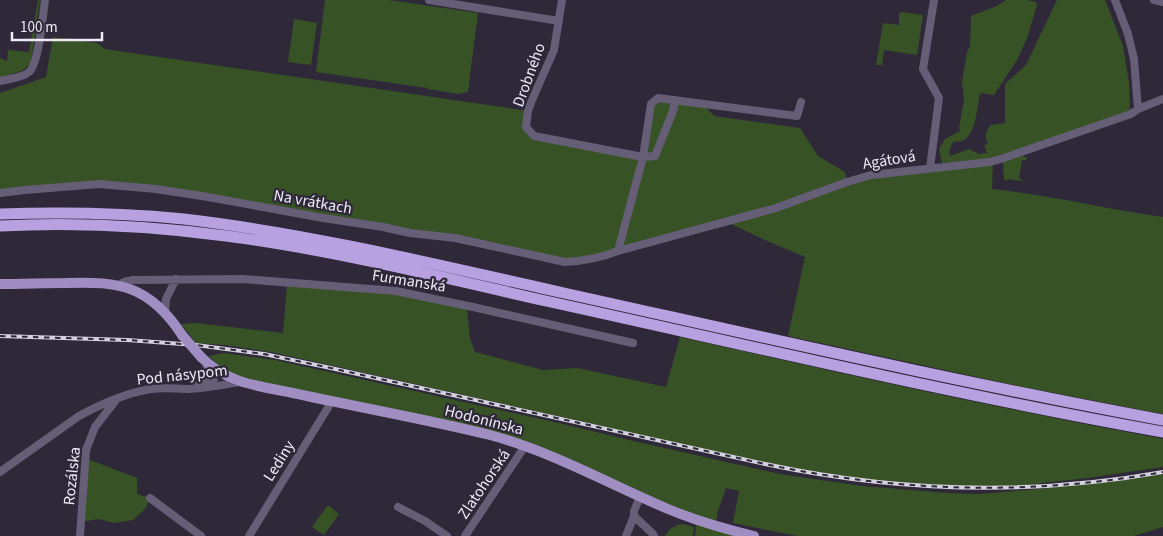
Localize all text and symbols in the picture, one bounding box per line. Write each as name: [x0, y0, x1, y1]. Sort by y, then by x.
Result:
scale bar: [12, 10, 102, 42]
text: 100 m: [20, 17, 58, 38]
street label: Drobného: [507, 40, 551, 110]
street label: Agátová: [861, 145, 917, 175]
street label: Na vrátkach: [272, 184, 354, 220]
street label: Furmanská: [370, 264, 448, 298]
street label: Pod násypom: [135, 359, 229, 391]
street label: Hodonínska: [442, 400, 526, 440]
street label: Lediny: [258, 436, 300, 486]
street label: Zlatohorská: [453, 445, 515, 523]
street label: Rozálska: [58, 446, 86, 506]

